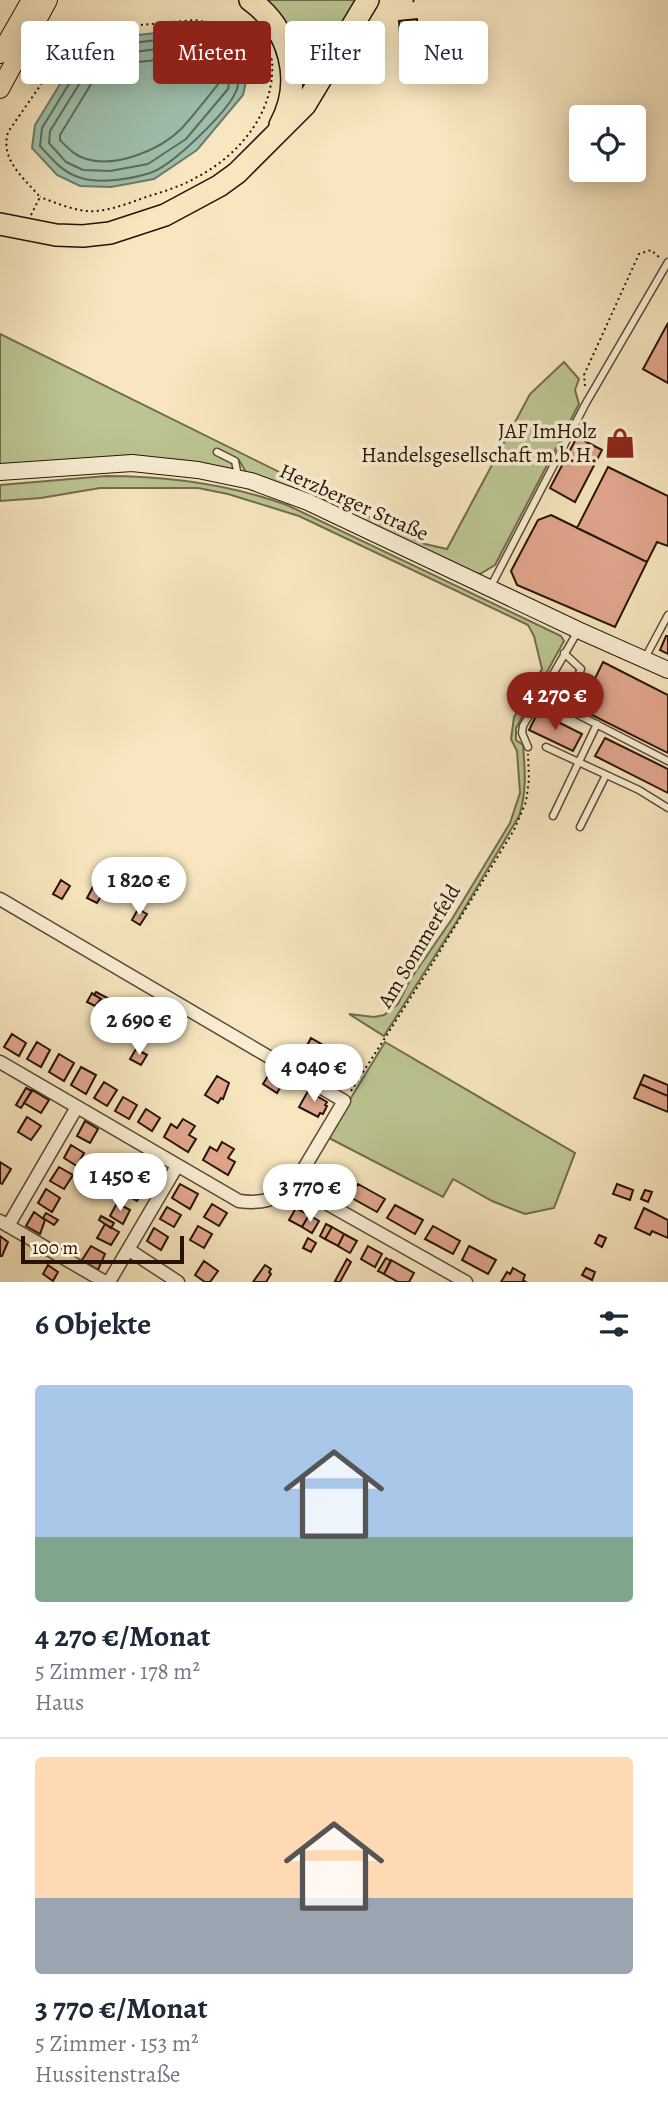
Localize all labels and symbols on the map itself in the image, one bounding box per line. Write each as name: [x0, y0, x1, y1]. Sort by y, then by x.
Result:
place label: JAF ImHolz Handelsgesellschaft m.b.H.: [361, 417, 597, 469]
shop icon: JAF ImHolz Handelsgesellschaft m.b.H.: [603, 426, 637, 460]
street label: Herzberger Straße: [275, 457, 433, 547]
pin: 4 270 €: [490, 672, 620, 732]
pin: 1 820 €: [74, 858, 204, 917]
street label: Am Sommerfeld: [371, 878, 467, 1014]
pin: 2 690 €: [74, 998, 204, 1057]
pin: 4 040 €: [249, 1044, 379, 1104]
pin: 1 450 €: [55, 1154, 185, 1213]
pin: 3 770 €: [245, 1164, 375, 1224]
scale bar: [21, 1233, 184, 1265]

